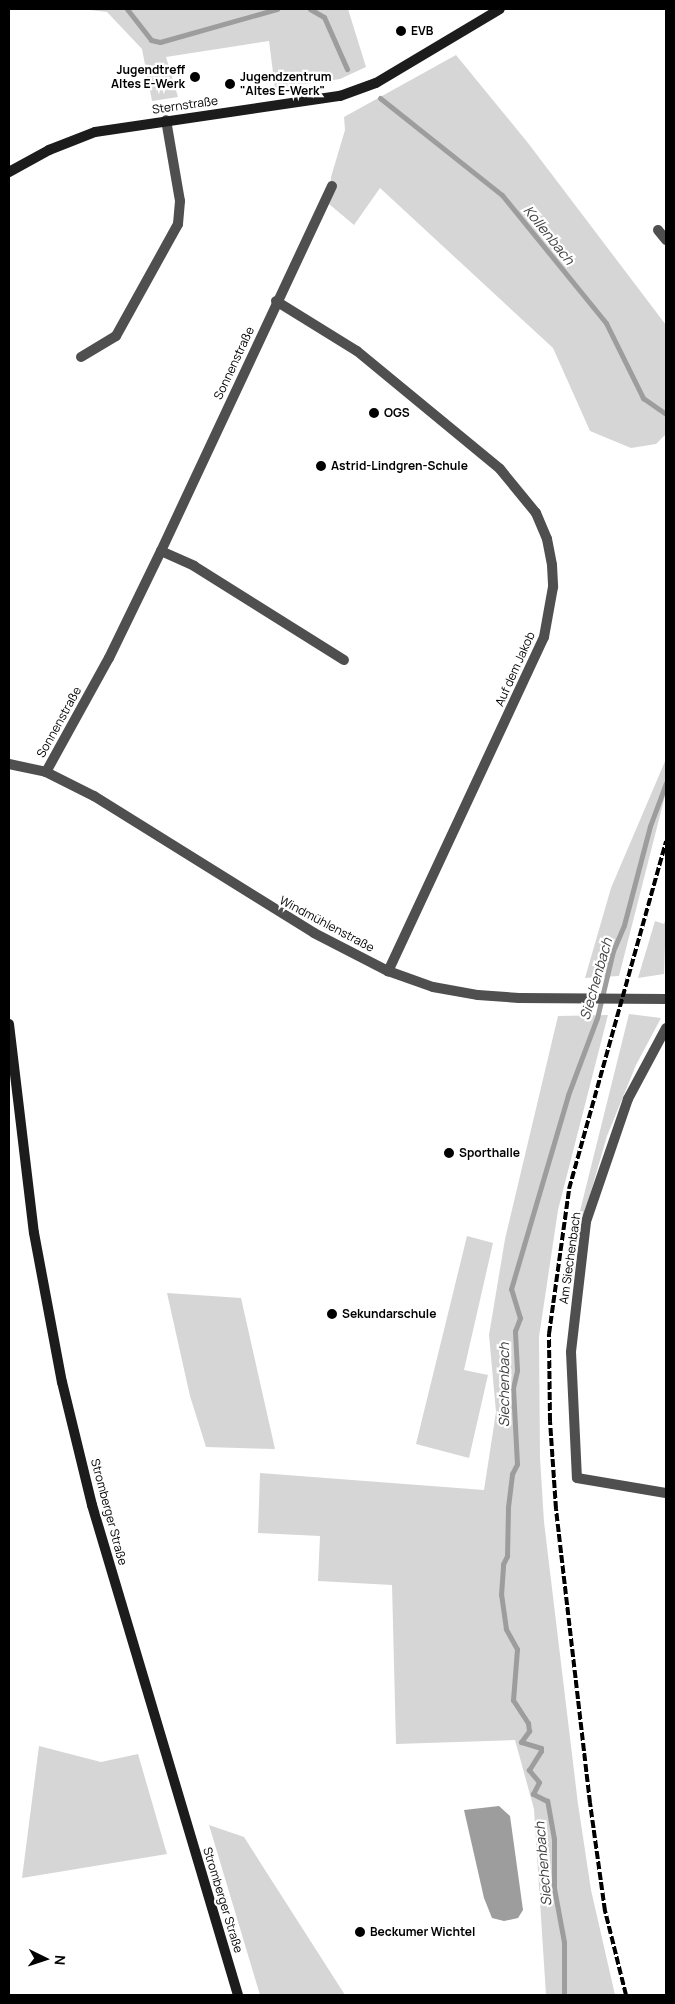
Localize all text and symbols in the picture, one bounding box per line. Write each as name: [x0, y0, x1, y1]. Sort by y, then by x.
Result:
place label: EVB: [411, 24, 433, 38]
marker: EVB: [395, 25, 407, 37]
place label: Jugendtreff Altes E-Werk: [111, 63, 185, 91]
place label: Jugendzentrum "Altes E-Werk": [240, 70, 332, 98]
marker: Jugendtreff Altes E-Werk: [189, 71, 201, 83]
marker: Jugendzentrum "Altes E-Werk": [224, 78, 236, 90]
street label: Sternstraße: [151, 93, 219, 117]
water label: Kollenbach: [520, 202, 578, 268]
street label: Sonnenstraße: [211, 324, 257, 402]
place label: OGS: [384, 406, 410, 420]
marker: OGS: [368, 407, 380, 419]
place label: Astrid-Lindgren-Schule: [331, 459, 468, 473]
marker: Astrid-Lindgren-Schule: [315, 460, 327, 472]
street label: Auf dem Jakob: [492, 629, 538, 709]
street label: Sonnenstraße: [34, 684, 84, 760]
street label: Windmühlenstraße: [277, 893, 377, 955]
water label: Siechenbach: [576, 936, 616, 1022]
place label: Sporthalle: [459, 1146, 520, 1160]
marker: Sporthalle: [443, 1147, 455, 1159]
street label: Am Siechenbach: [556, 1211, 584, 1305]
place label: Sekundarschule: [342, 1307, 436, 1321]
marker: Sekundarschule: [326, 1308, 338, 1320]
water label: Siechenbach: [496, 1343, 512, 1427]
street label: Stromberger Straße: [88, 1457, 130, 1567]
water label: Siechenbach: [531, 1821, 555, 1907]
street label: Stromberger Straße: [200, 1845, 246, 1955]
place label: Beckumer Wichtel: [370, 1925, 475, 1939]
marker: Beckumer Wichtel: [354, 1926, 366, 1938]
north arrow: [20, 1934, 70, 1984]
text: N: [51, 1954, 70, 1966]

